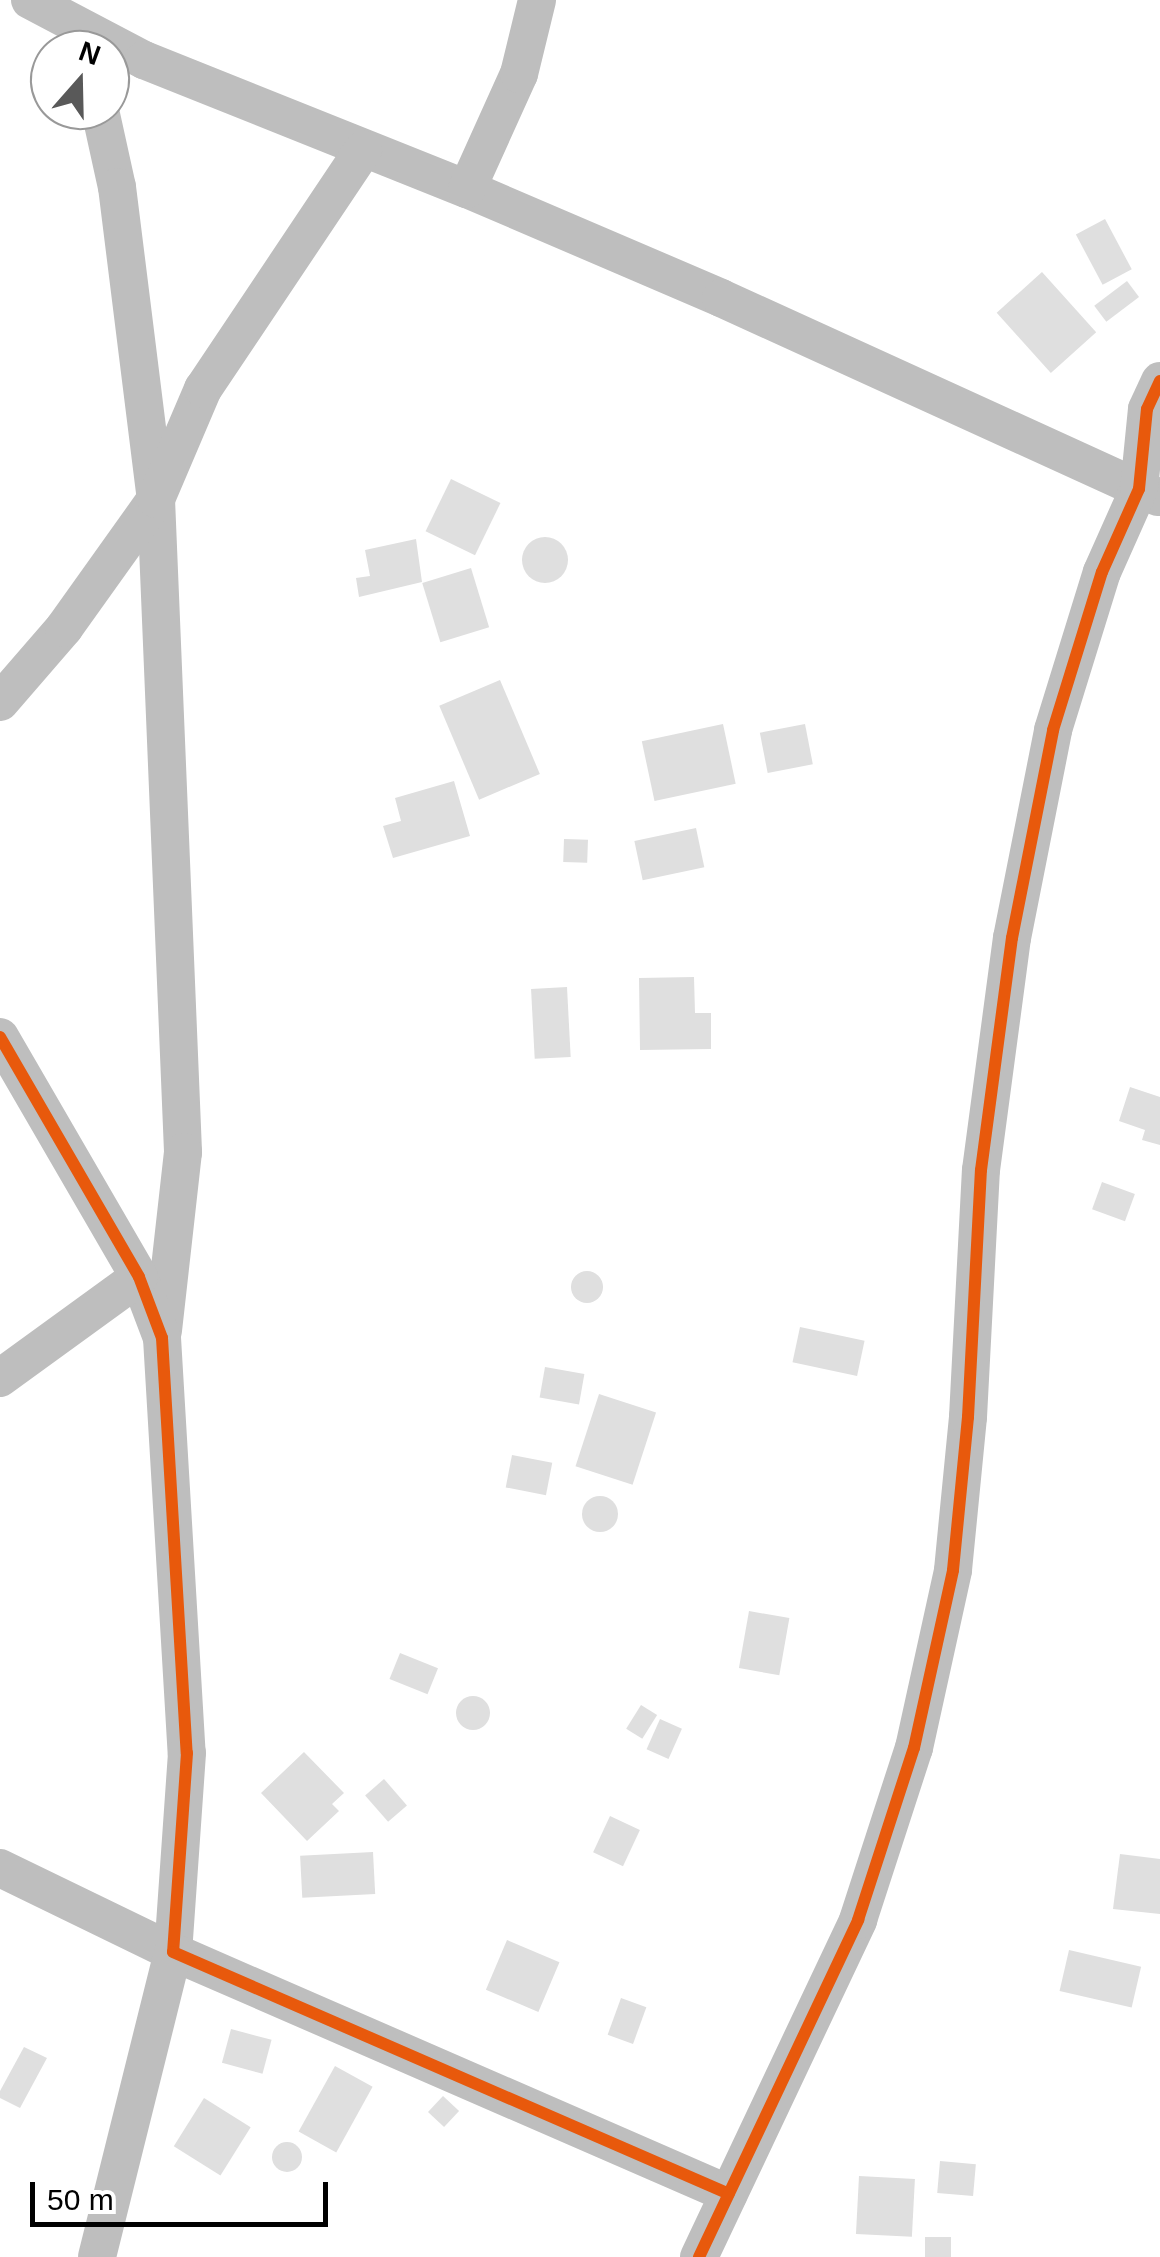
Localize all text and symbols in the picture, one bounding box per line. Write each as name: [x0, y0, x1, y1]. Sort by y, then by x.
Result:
north arrow: [30, 30, 130, 130]
text: N: [75, 35, 105, 71]
scale bar: [35, 2162, 332, 2224]
text: 50 m: [47, 2183, 114, 2216]

